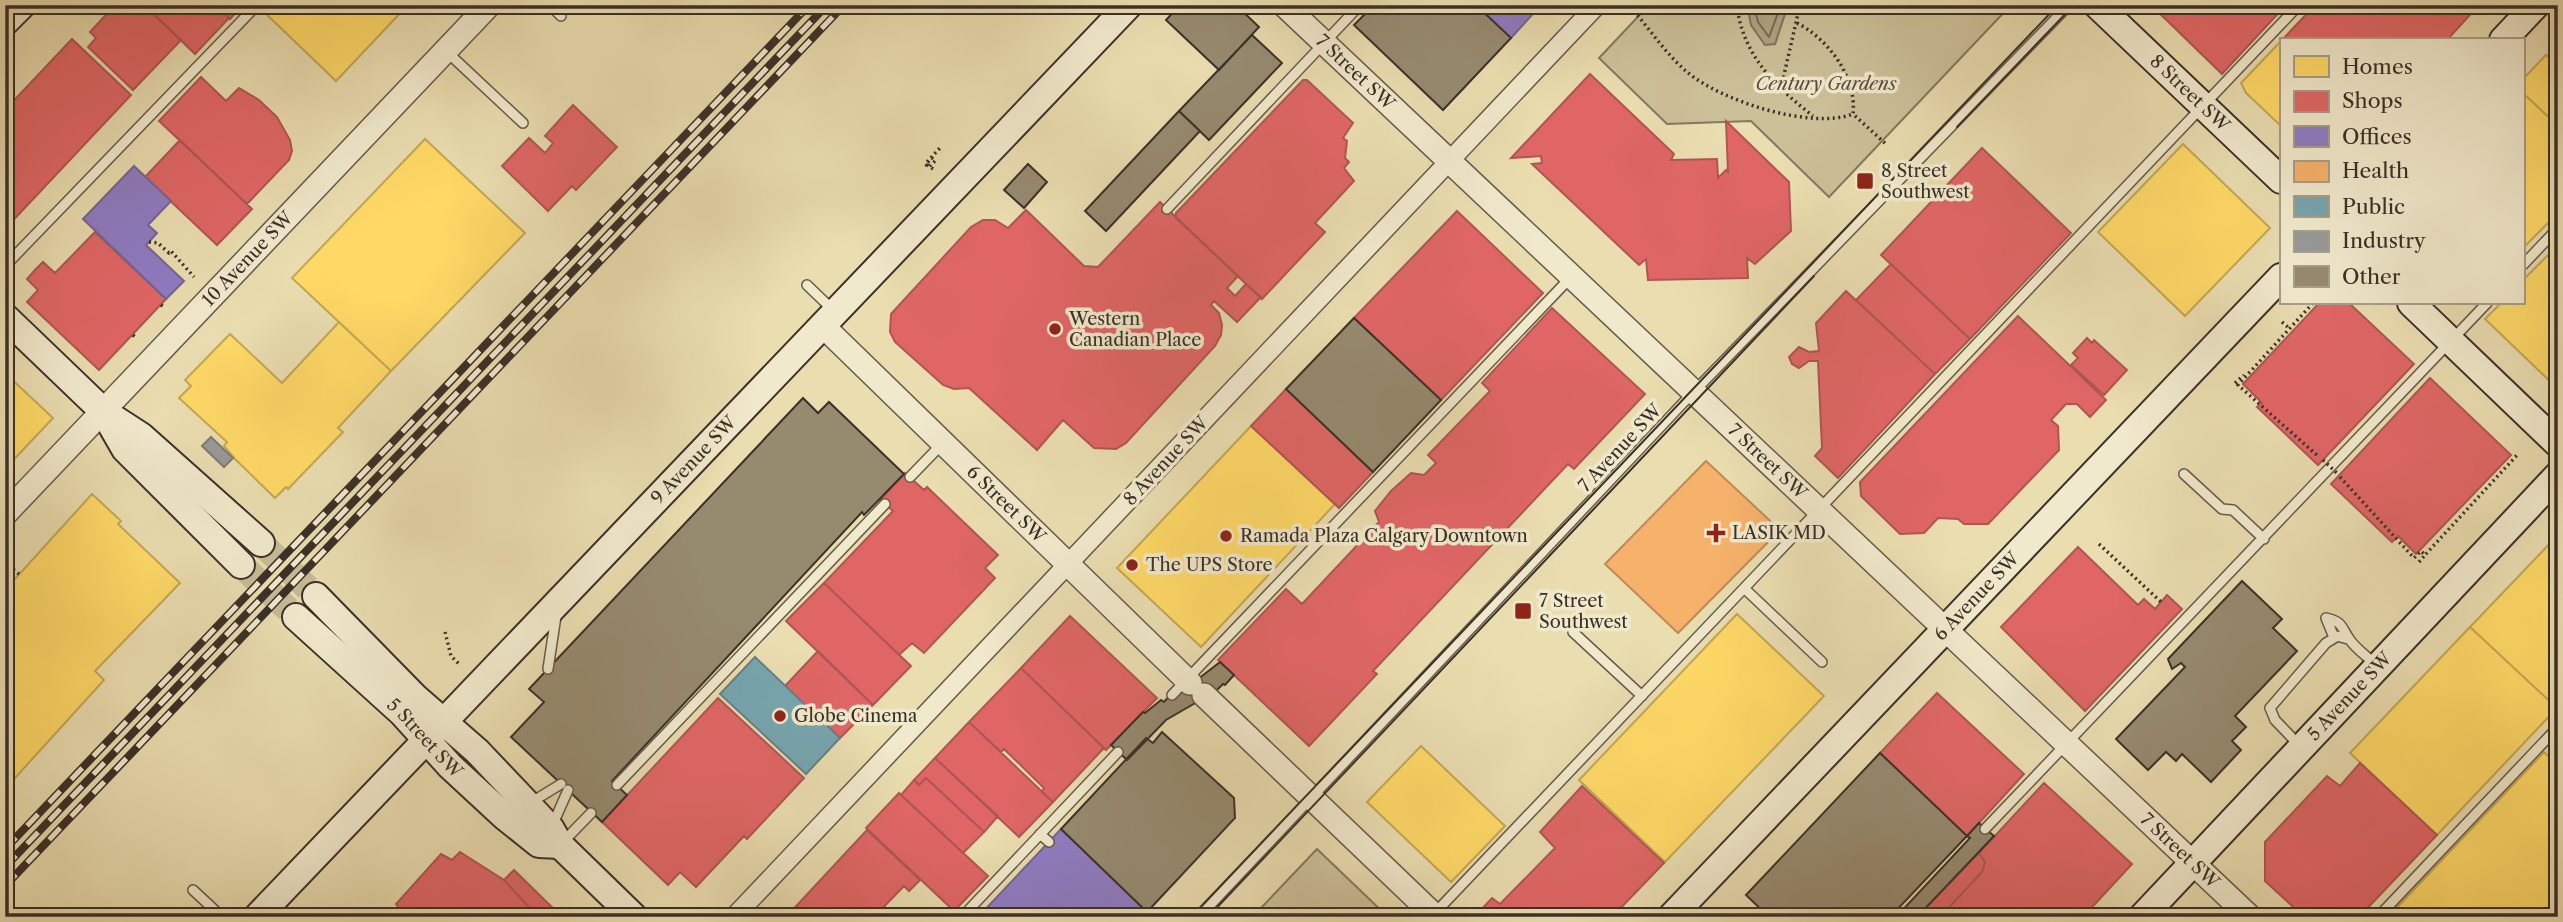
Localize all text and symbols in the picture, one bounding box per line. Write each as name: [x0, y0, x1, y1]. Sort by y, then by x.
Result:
street label: 7 Street SW: [1311, 30, 1400, 116]
legend: [2280, 38, 2524, 304]
street label: 8 Street SW: [2145, 50, 2235, 137]
text: Homes: [2342, 54, 2413, 79]
park label: Century Gardens: [1755, 73, 1897, 95]
text: Shops: [2342, 88, 2403, 113]
text: Offices: [2342, 124, 2412, 149]
text: Health: [2342, 158, 2409, 183]
place label: 8 Street Southwest: [1881, 160, 1970, 203]
marker: 8 Street Southwest: [1855, 171, 1875, 191]
text: Public: [2342, 194, 2405, 219]
street label: 10 Avenue SW: [197, 206, 299, 311]
text: Industry: [2342, 228, 2426, 253]
text: Other: [2342, 264, 2401, 289]
place label: Western Canadian Place: [1068, 308, 1201, 351]
marker: Western Canadian Place: [1047, 321, 1063, 337]
street label: 7 Avenue SW: [1574, 399, 1667, 497]
street label: 9 Avenue SW: [646, 410, 742, 509]
street label: 8 Avenue SW: [1119, 411, 1214, 510]
street label: 7 Street SW: [1724, 419, 1812, 505]
street label: 6 Street SW: [962, 461, 1051, 548]
place label: LASIK MD: [1732, 522, 1826, 544]
marker: LASIK MD: [1706, 523, 1726, 543]
place label: Ramada Plaza Calgary Downtown: [1240, 525, 1528, 547]
marker: Ramada Plaza Calgary Downtown: [1218, 528, 1234, 544]
street label: 6 Avenue SW: [1929, 547, 2025, 645]
place label: The UPS Store: [1146, 554, 1273, 576]
marker: The UPS Store: [1124, 557, 1140, 573]
place label: 7 Street Southwest: [1539, 590, 1628, 633]
marker: 7 Street Southwest: [1513, 601, 1533, 621]
street label: 5 Avenue SW: [2303, 647, 2397, 745]
street label: 5 Street SW: [382, 694, 468, 784]
place label: Globe Cinema: [794, 705, 918, 727]
marker: Globe Cinema: [772, 708, 788, 724]
street label: 7 Street SW: [2136, 808, 2225, 894]

